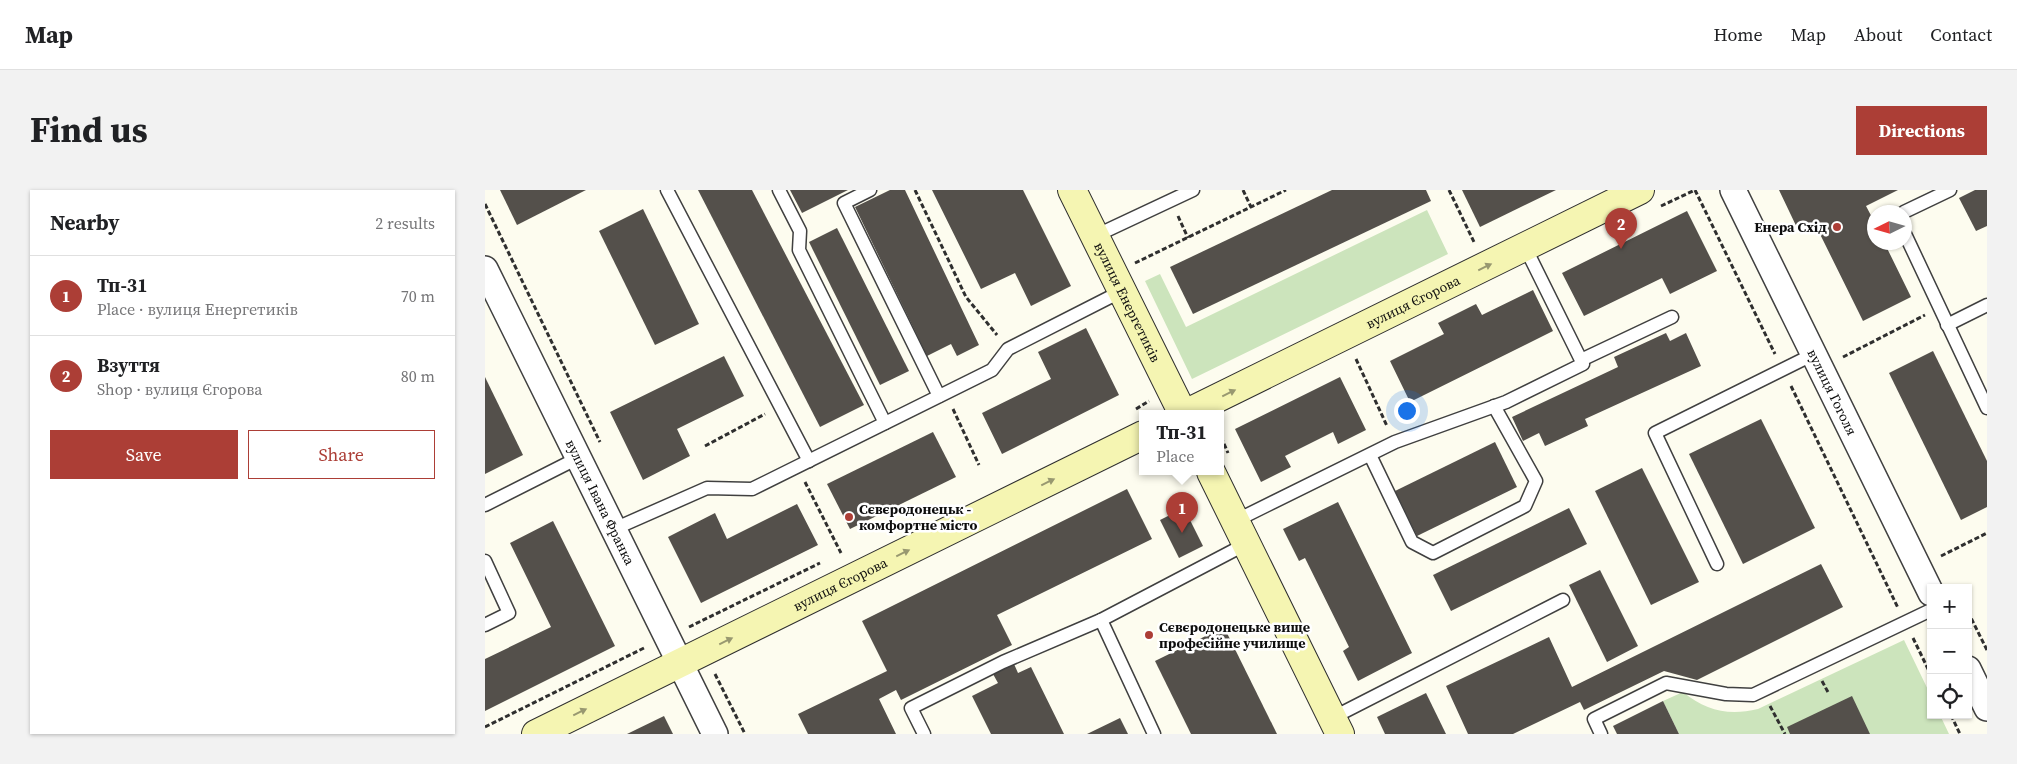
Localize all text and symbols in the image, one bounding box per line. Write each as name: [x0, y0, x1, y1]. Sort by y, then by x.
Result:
text: Map: [25, 18, 73, 51]
text: Home: [1714, 22, 1763, 47]
text: Map: [1791, 22, 1826, 47]
text: About: [1854, 22, 1902, 47]
text: Contact: [1930, 22, 1992, 47]
text: Find us: [30, 106, 148, 154]
button: Directions: [1856, 106, 1987, 155]
north arrow: [1867, 205, 1912, 250]
text: Nearby: [50, 208, 120, 237]
pin: 2: [1605, 208, 1637, 249]
text: 2 results: [375, 212, 435, 234]
place label: Енера Схід: [1754, 217, 1827, 237]
marker: Енера Схід: [1831, 221, 1843, 233]
street label: вулиця Енергетиків: [1089, 239, 1166, 365]
one-way arrow: [1477, 262, 1492, 271]
street label: вулиця Єгорова: [1362, 270, 1464, 334]
text: Тп-31: [97, 272, 147, 298]
text: 1: [62, 285, 70, 307]
text: 70 m: [401, 285, 435, 307]
text: Place · вулиця Енергетиків: [97, 298, 298, 320]
street label: вулиця Гоголя: [1803, 345, 1862, 439]
text: Взуття: [97, 352, 160, 378]
text: 2: [62, 365, 70, 387]
text: 80 m: [401, 365, 435, 387]
text: Shop · вулиця Єгорова: [97, 378, 262, 400]
one-way arrow: [1222, 388, 1236, 396]
your location: [1394, 398, 1420, 424]
popup: [1139, 410, 1224, 475]
text: Тп-31: [1156, 419, 1207, 445]
button: Save: [50, 430, 238, 479]
button: Share: [248, 430, 435, 479]
street label: вулиця Івана Франка: [561, 436, 640, 569]
text: Place: [1156, 445, 1194, 467]
one-way arrow: [1041, 477, 1056, 486]
pin: 1: [1166, 492, 1198, 533]
place label: Сєвєродонецьк - комфортне місто: [859, 499, 978, 535]
marker: Сєвєродонецьк - комфортне місто: [843, 511, 855, 523]
one-way arrow: [896, 549, 910, 557]
street label: вулиця Єгорова: [790, 552, 891, 616]
map controls: [1927, 584, 1972, 719]
button: +: [1927, 584, 1972, 629]
place label: Сєвєродонецьке вище професійне училище: [1159, 617, 1310, 653]
marker: Сєвєродонецьке вище професійне училище: [1143, 629, 1155, 641]
button: −: [1927, 629, 1972, 674]
one-way arrow: [718, 637, 733, 645]
button: locate: [1927, 674, 1972, 719]
one-way arrow: [573, 708, 587, 716]

